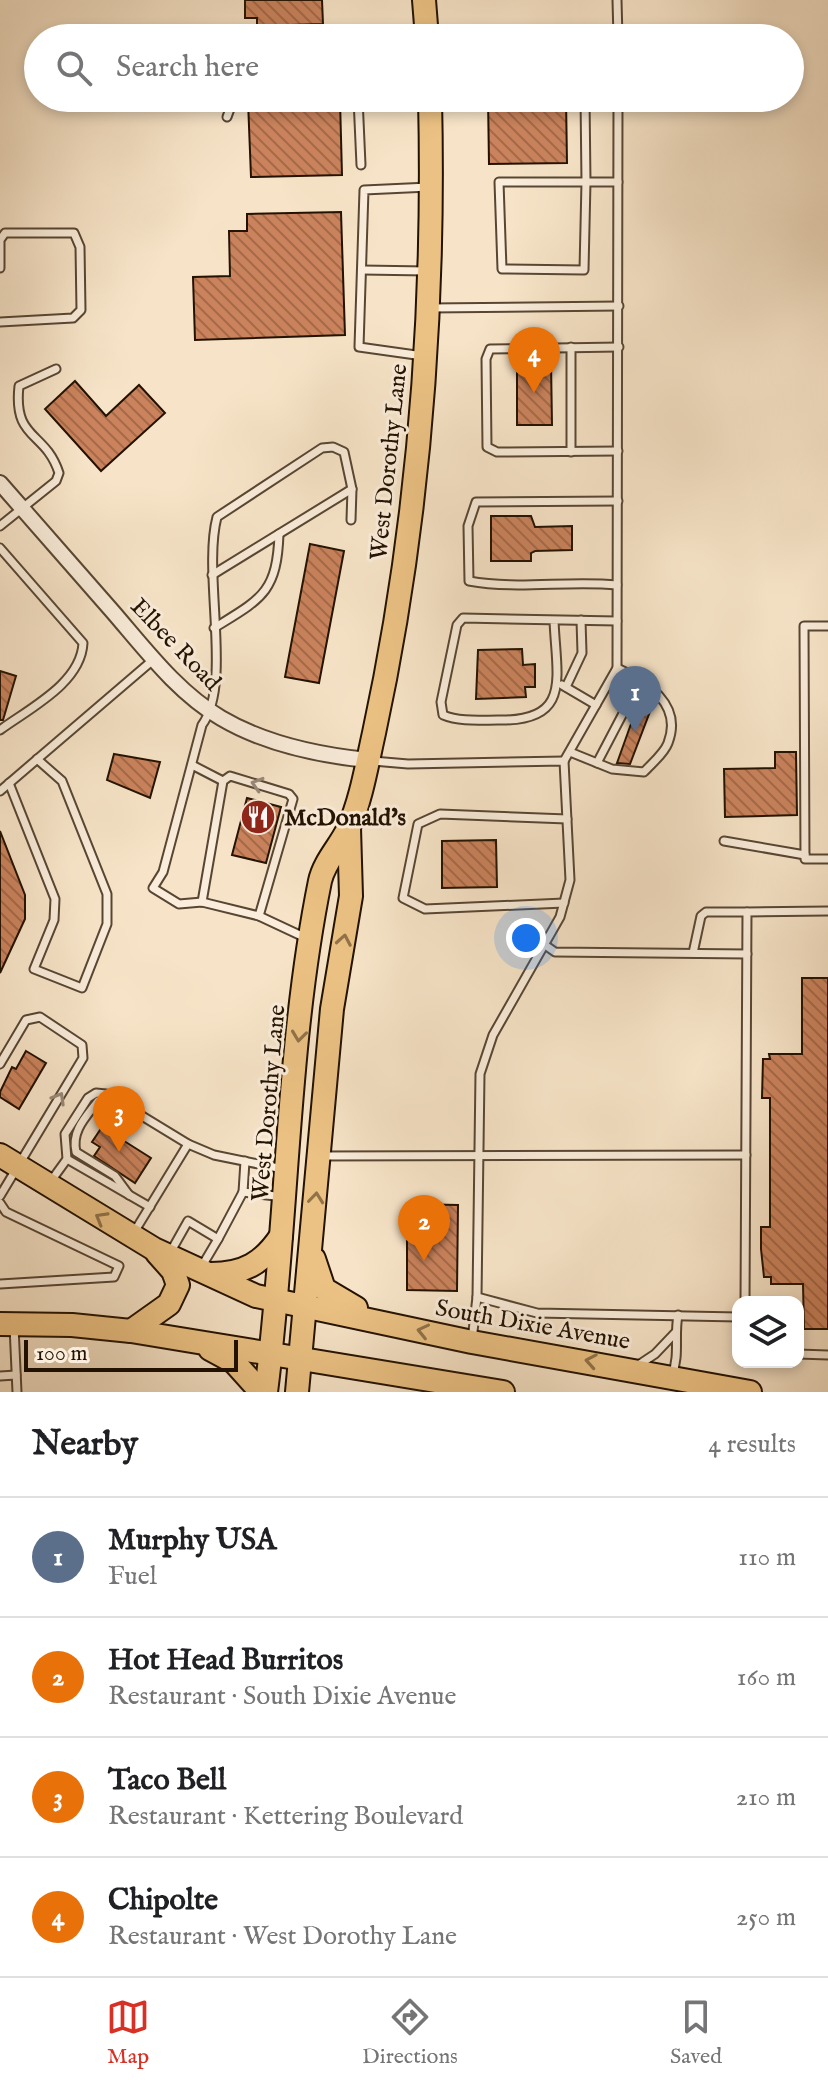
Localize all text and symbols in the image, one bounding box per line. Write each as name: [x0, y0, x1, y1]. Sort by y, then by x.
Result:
search box: [24, 24, 804, 112]
icon: search: [52, 46, 96, 90]
text: Search here: [116, 49, 259, 87]
pin: 4: [508, 327, 560, 393]
street label: West Dorothy Lane: [364, 362, 415, 562]
street label: Elbee Road: [123, 592, 227, 698]
pin: 1: [609, 666, 661, 732]
one-way arrow: [250, 777, 264, 793]
restaurant icon: McDonald's: [239, 798, 277, 836]
place label: McDonald's: [284, 803, 407, 834]
your location: [506, 918, 546, 958]
one-way arrow: [335, 933, 352, 946]
street label: West Dorothy Lane: [245, 1003, 294, 1203]
one-way arrow: [291, 1030, 308, 1043]
pin: 3: [93, 1086, 145, 1152]
one-way arrow: [49, 1092, 65, 1107]
one-way arrow: [307, 1191, 324, 1204]
pin: 2: [398, 1195, 450, 1261]
one-way arrow: [95, 1212, 109, 1228]
street label: South Dixie Avenue: [433, 1293, 632, 1358]
map controls: [732, 1296, 804, 1368]
button: layers: [732, 1296, 804, 1368]
one-way arrow: [417, 1323, 430, 1340]
scale bar: [24, 1336, 238, 1372]
text: 100 m: [36, 1340, 88, 1368]
one-way arrow: [584, 1353, 598, 1370]
text: Nearby: [32, 1423, 138, 1466]
text: 4 results: [708, 1428, 796, 1461]
text: Murphy USA: [108, 1522, 276, 1560]
text: 1: [53, 1541, 63, 1574]
text: 110 m: [738, 1541, 796, 1574]
text: Fuel: [108, 1560, 157, 1593]
text: Hot Head Burritos: [108, 1642, 343, 1680]
text: 2: [52, 1661, 64, 1694]
text: 160 m: [737, 1661, 796, 1694]
text: Restaurant · South Dixie Avenue: [108, 1680, 457, 1713]
text: Taco Bell: [108, 1762, 226, 1800]
text: 3: [53, 1781, 63, 1814]
text: 210 m: [736, 1781, 796, 1814]
text: Restaurant · Kettering Boulevard: [108, 1800, 463, 1833]
text: Chipolte: [108, 1882, 218, 1920]
text: 4: [52, 1901, 64, 1934]
text: 250 m: [736, 1901, 796, 1934]
text: Restaurant · West Dorothy Lane: [108, 1920, 457, 1953]
tab: Map: [106, 1995, 150, 2071]
tab: Directions: [362, 1995, 458, 2071]
tab: Saved: [670, 1995, 722, 2071]

